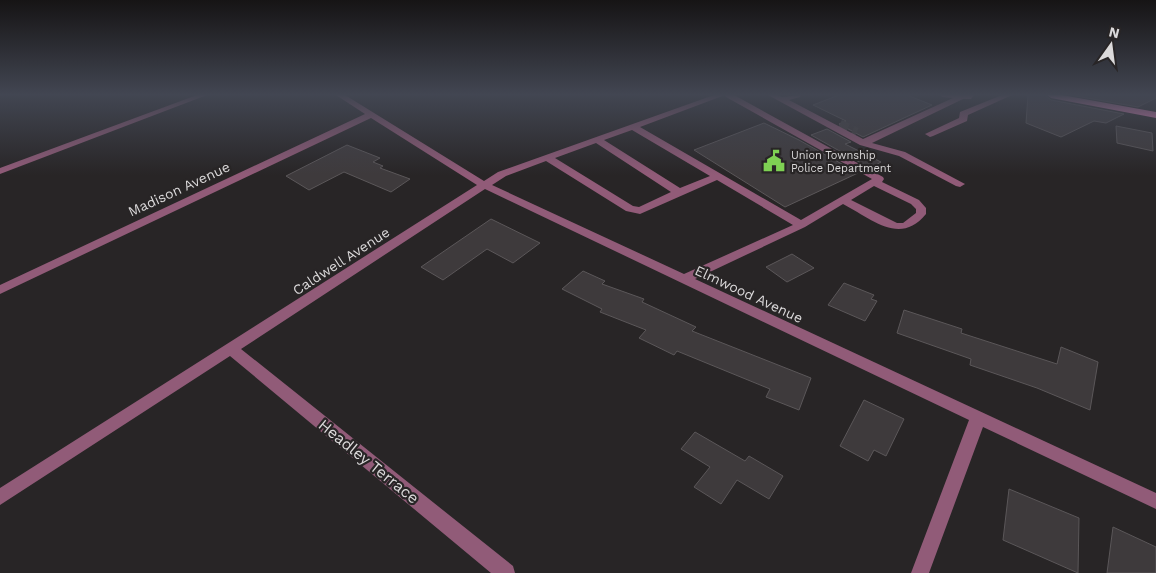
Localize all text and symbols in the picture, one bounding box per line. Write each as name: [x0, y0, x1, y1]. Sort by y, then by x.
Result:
north arrow: [1086, 20, 1136, 70]
text: N: [1107, 23, 1121, 41]
public building icon: Union Township Police Department: [761, 148, 787, 174]
place label: Union Township Police Department: [791, 149, 891, 175]
street label: Madison Avenue: [126, 158, 232, 220]
street label: Caldwell Avenue: [290, 224, 392, 298]
street label: Elmwood Avenue: [692, 262, 806, 326]
street label: Headley Terrace: [315, 415, 423, 508]

